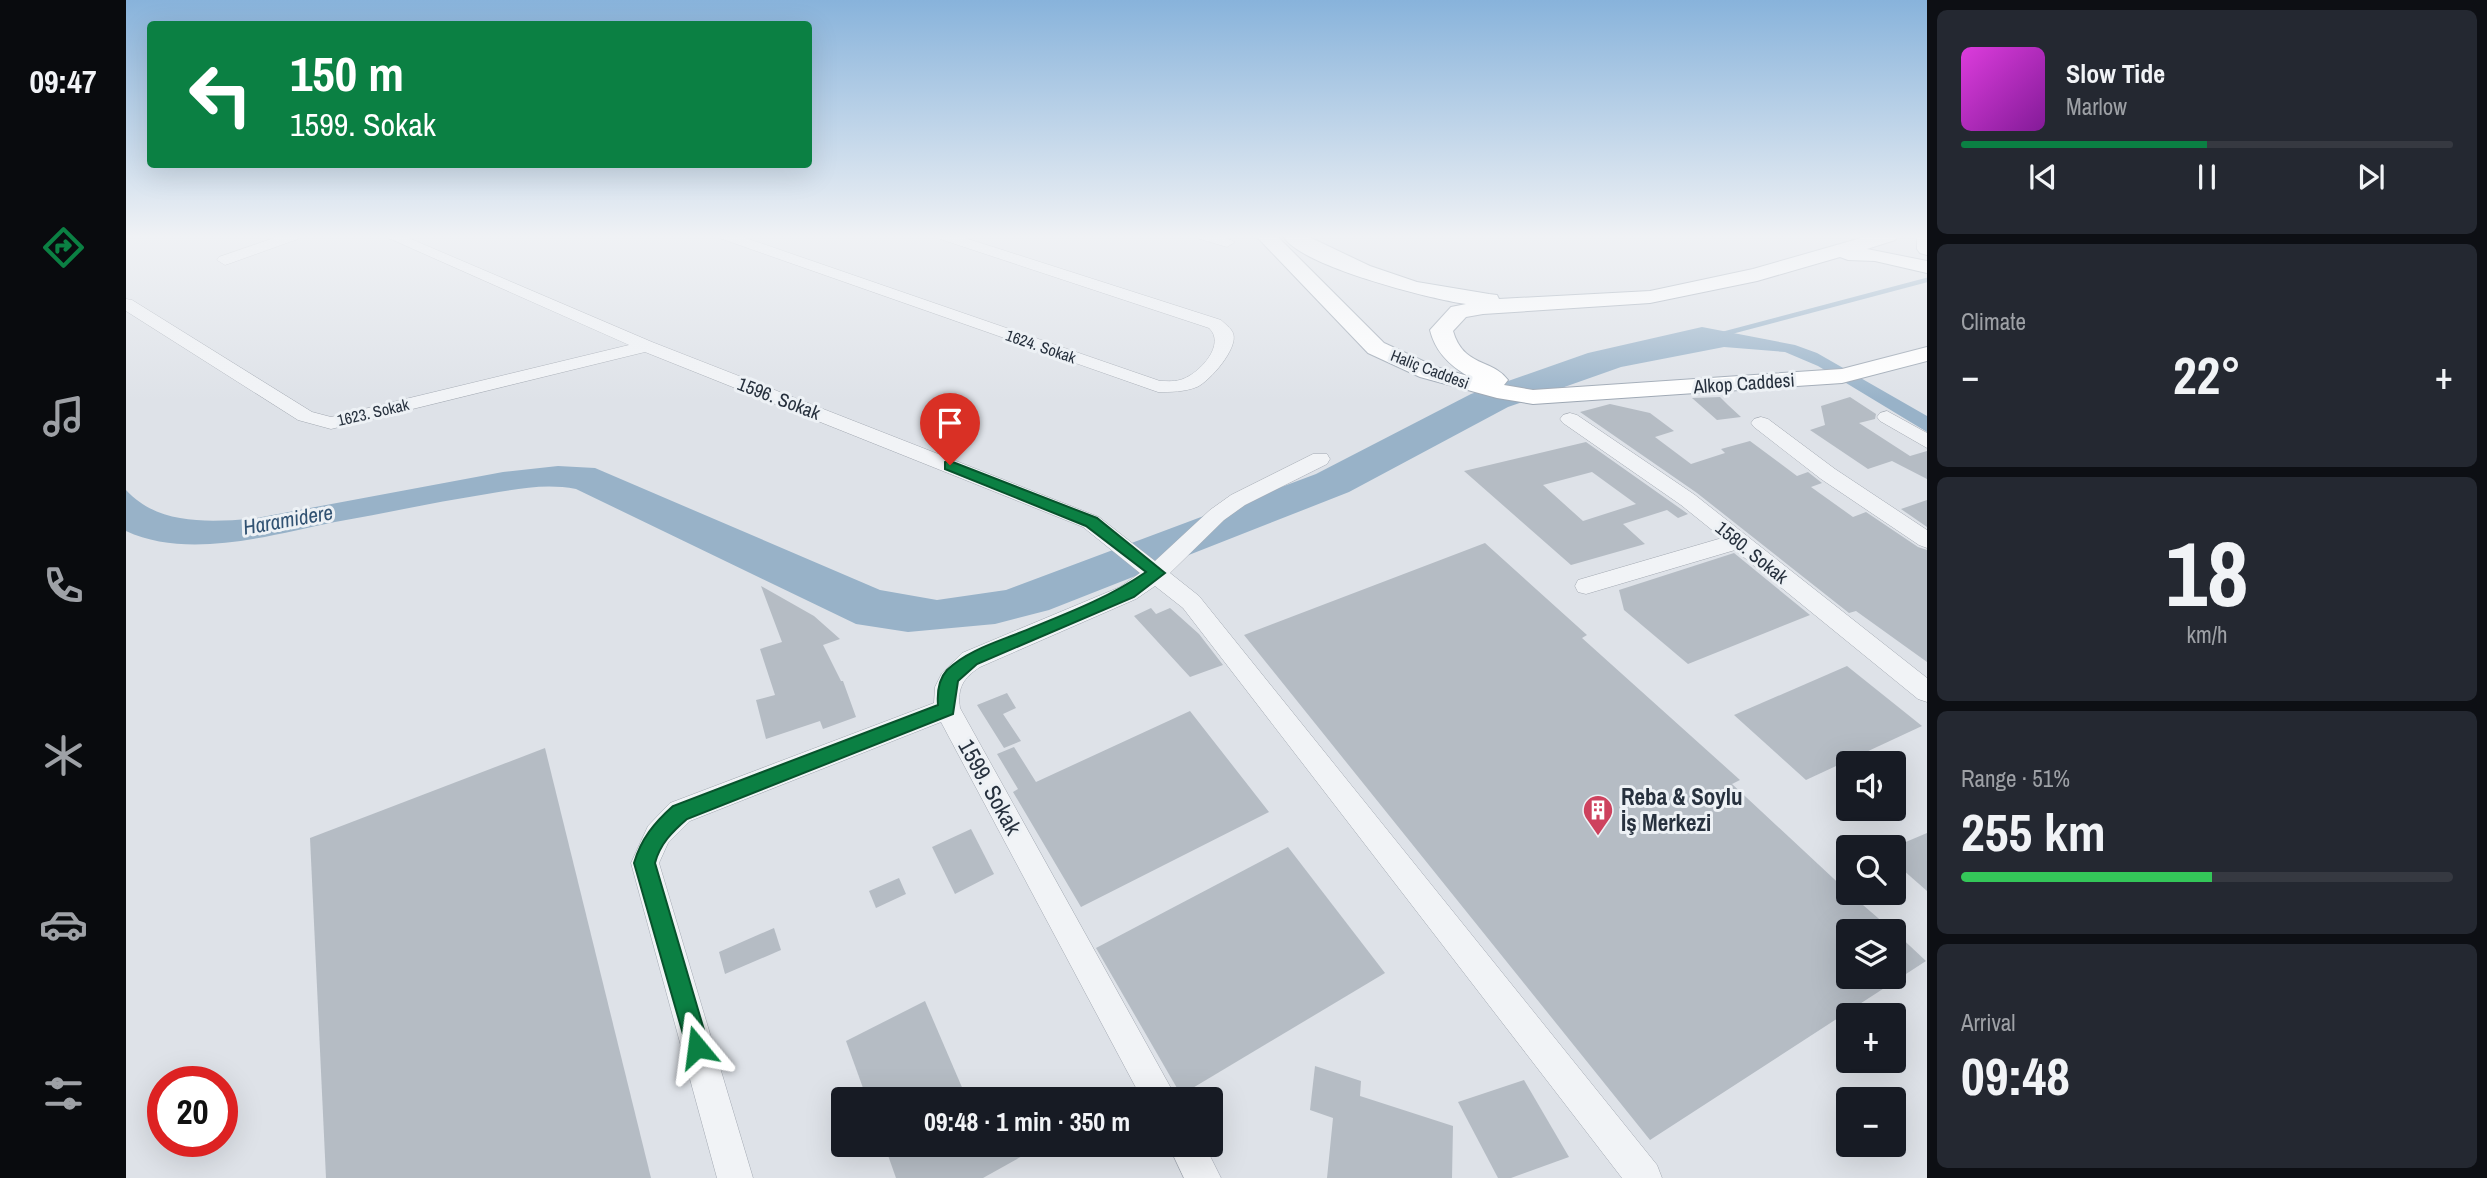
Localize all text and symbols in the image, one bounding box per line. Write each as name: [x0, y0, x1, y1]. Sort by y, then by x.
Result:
text: 150 m: [290, 40, 404, 106]
icon: left: [175, 49, 266, 140]
text: Slow Tide: [2066, 56, 2165, 91]
text: 09:47: [29, 60, 97, 103]
text: Marlow: [2066, 91, 2127, 122]
text: 1599. Sokak: [290, 103, 436, 146]
icon: previous: [2024, 158, 2062, 196]
icon: pause: [2188, 158, 2226, 196]
icon: next: [2352, 158, 2390, 196]
icon: directions: [39, 223, 88, 272]
text: Climate: [1961, 306, 2026, 337]
street label: 1624. Sokak: [1003, 324, 1079, 368]
text: 22°: [2173, 340, 2241, 410]
street label: Haliç Caddesi: [1388, 344, 1472, 394]
text: −: [1961, 350, 1979, 401]
text: +: [2435, 350, 2453, 401]
street label: Alkop Caddesi: [1692, 366, 1795, 400]
street label: 1596. Sokak: [734, 370, 824, 426]
icon: music: [39, 392, 88, 441]
street label: 1623. Sokak: [335, 393, 411, 431]
pin: [920, 393, 980, 465]
icon: arrive: [931, 404, 969, 442]
water label: Haramidere: [241, 497, 335, 542]
text: 18: [2166, 512, 2249, 634]
street label: 1580. Sokak: [1710, 515, 1794, 589]
icon: phone: [39, 561, 88, 610]
text: km/h: [2187, 619, 2227, 650]
icon: climate: [39, 731, 88, 780]
street label: 1599. Sokak: [951, 733, 1030, 841]
map controls: [1836, 751, 1906, 1157]
button: sound: [1836, 751, 1906, 821]
text: Range · 51%: [1961, 763, 2070, 794]
place label: Reba & Soylu İş Merkezi: [1621, 781, 1743, 838]
building icon: Reba & Soylu İş Merkezi: [1581, 793, 1615, 837]
text: 255 km: [1961, 797, 2106, 867]
button: search: [1836, 835, 1906, 905]
icon: car: [39, 900, 88, 949]
button: layers: [1836, 919, 1906, 989]
button: +: [1836, 1003, 1906, 1073]
text: Arrival: [1961, 1007, 2016, 1038]
position arrow: [660, 1010, 734, 1084]
text: 09:48: [1961, 1041, 2070, 1111]
speed limit sign: 20: [147, 1066, 238, 1157]
icon: filters: [39, 1069, 88, 1118]
button: −: [1836, 1087, 1906, 1157]
text: 09:48 · 1 min · 350 m: [924, 1104, 1130, 1139]

